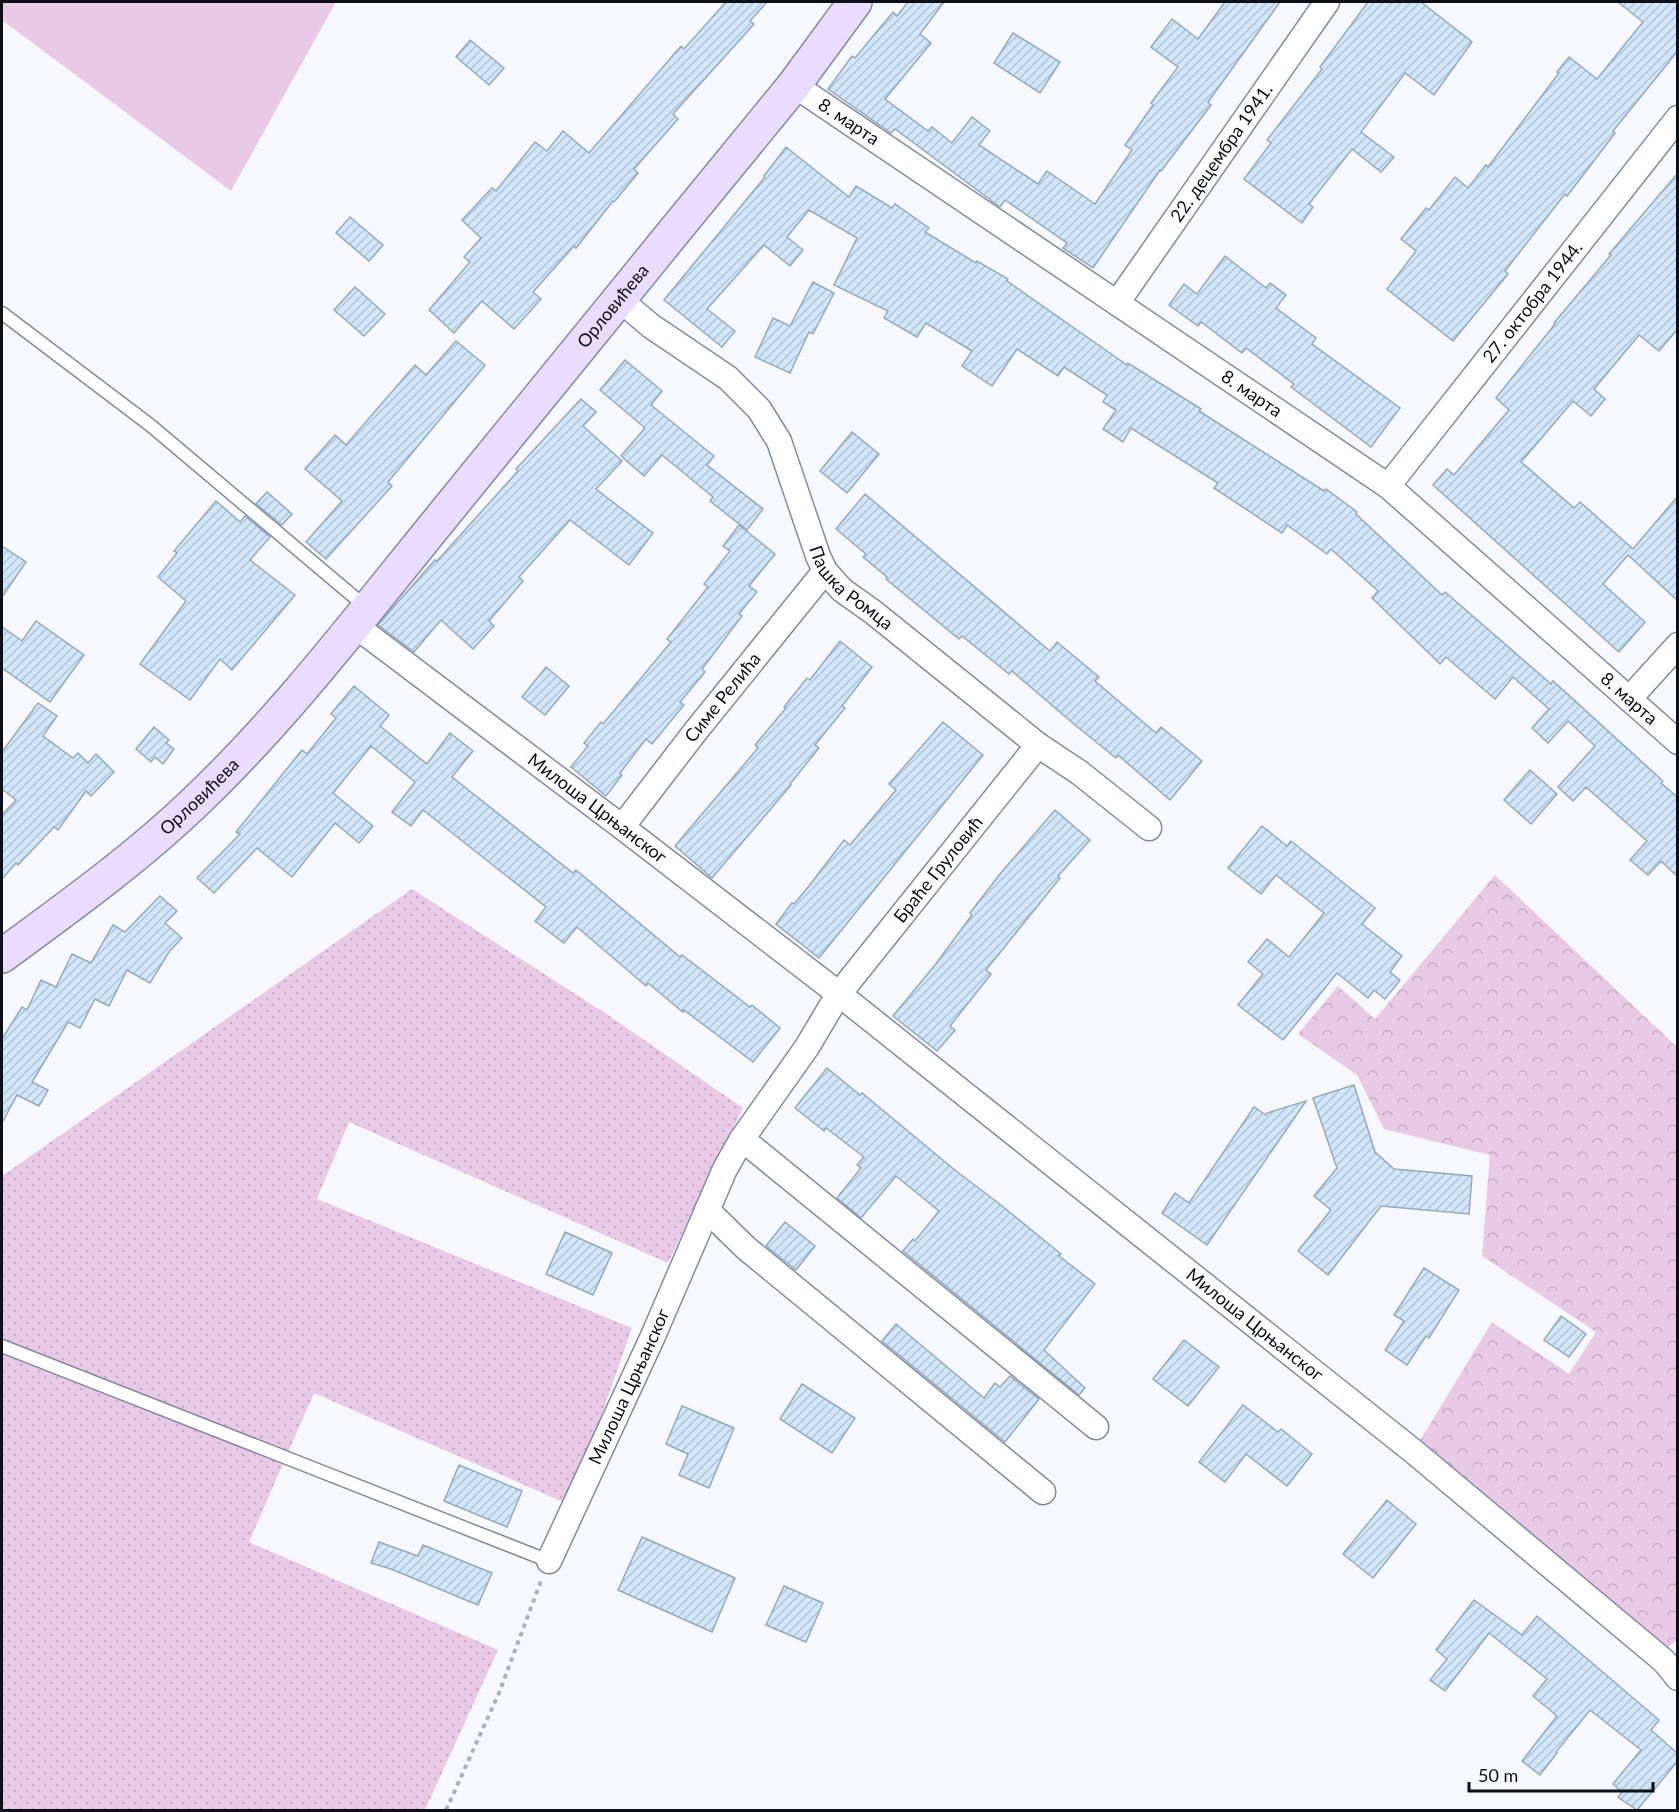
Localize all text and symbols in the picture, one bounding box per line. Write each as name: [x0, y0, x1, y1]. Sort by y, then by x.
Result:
street label: 22. децембра 1941.: [1165, 79, 1277, 226]
street label: 8. марта: [815, 93, 884, 149]
street label: 27. октобра 1944.: [1477, 236, 1587, 367]
street label: Орловићева: [572, 259, 653, 352]
street label: 8. марта: [1217, 365, 1287, 421]
street label: Пашка Ромца: [805, 543, 898, 634]
street label: Симе Релића: [679, 648, 765, 746]
street label: 8. марта: [1596, 667, 1663, 729]
street label: Милоша Црњанског: [524, 748, 672, 868]
street label: Орловићева: [155, 753, 243, 839]
street label: Браће Груловић: [888, 811, 987, 927]
street label: Милоша Црњанског: [1182, 1263, 1329, 1386]
street label: Милоша Црњанског: [583, 1304, 674, 1468]
scale bar: [1469, 1755, 1654, 1793]
text: 50 m: [1478, 1764, 1518, 1786]

